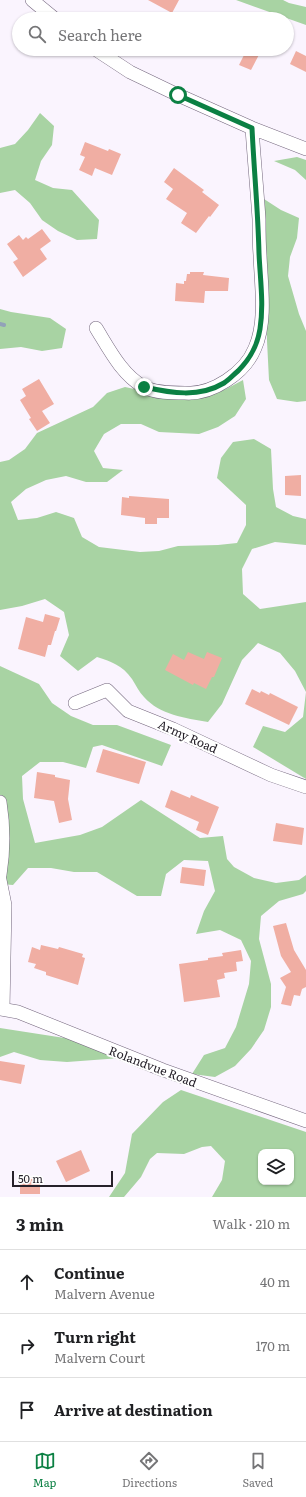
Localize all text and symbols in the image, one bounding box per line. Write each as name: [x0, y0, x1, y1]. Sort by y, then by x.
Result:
search box: [12, 12, 294, 56]
icon: search: [26, 23, 48, 45]
text: Search here: [58, 23, 142, 46]
route start: [169, 86, 187, 104]
route end: [135, 378, 153, 396]
street label: Army Road: [155, 715, 221, 757]
street label: Rolandvue Road: [106, 1041, 200, 1091]
map controls: [258, 1149, 294, 1185]
button: layers: [258, 1149, 294, 1185]
scale bar: [12, 1169, 113, 1188]
text: 50 m: [18, 1170, 43, 1186]
text: 3 min: [16, 1211, 64, 1236]
text: Walk · 210 m: [213, 1214, 290, 1233]
text: Continue: [54, 1261, 124, 1284]
icon: ahead: [16, 1271, 38, 1293]
text: 40 m: [260, 1272, 290, 1291]
text: Malvern Avenue: [54, 1284, 155, 1303]
text: Turn right: [54, 1325, 136, 1348]
icon: right: [16, 1335, 38, 1357]
text: 170 m: [256, 1336, 290, 1355]
text: Malvern Court: [54, 1348, 145, 1367]
text: Arrive at destination: [54, 1398, 213, 1421]
icon: arrive: [16, 1399, 38, 1421]
tab: Map: [33, 1450, 56, 1490]
tab: Directions: [122, 1450, 177, 1490]
tab: Saved: [243, 1450, 273, 1490]

